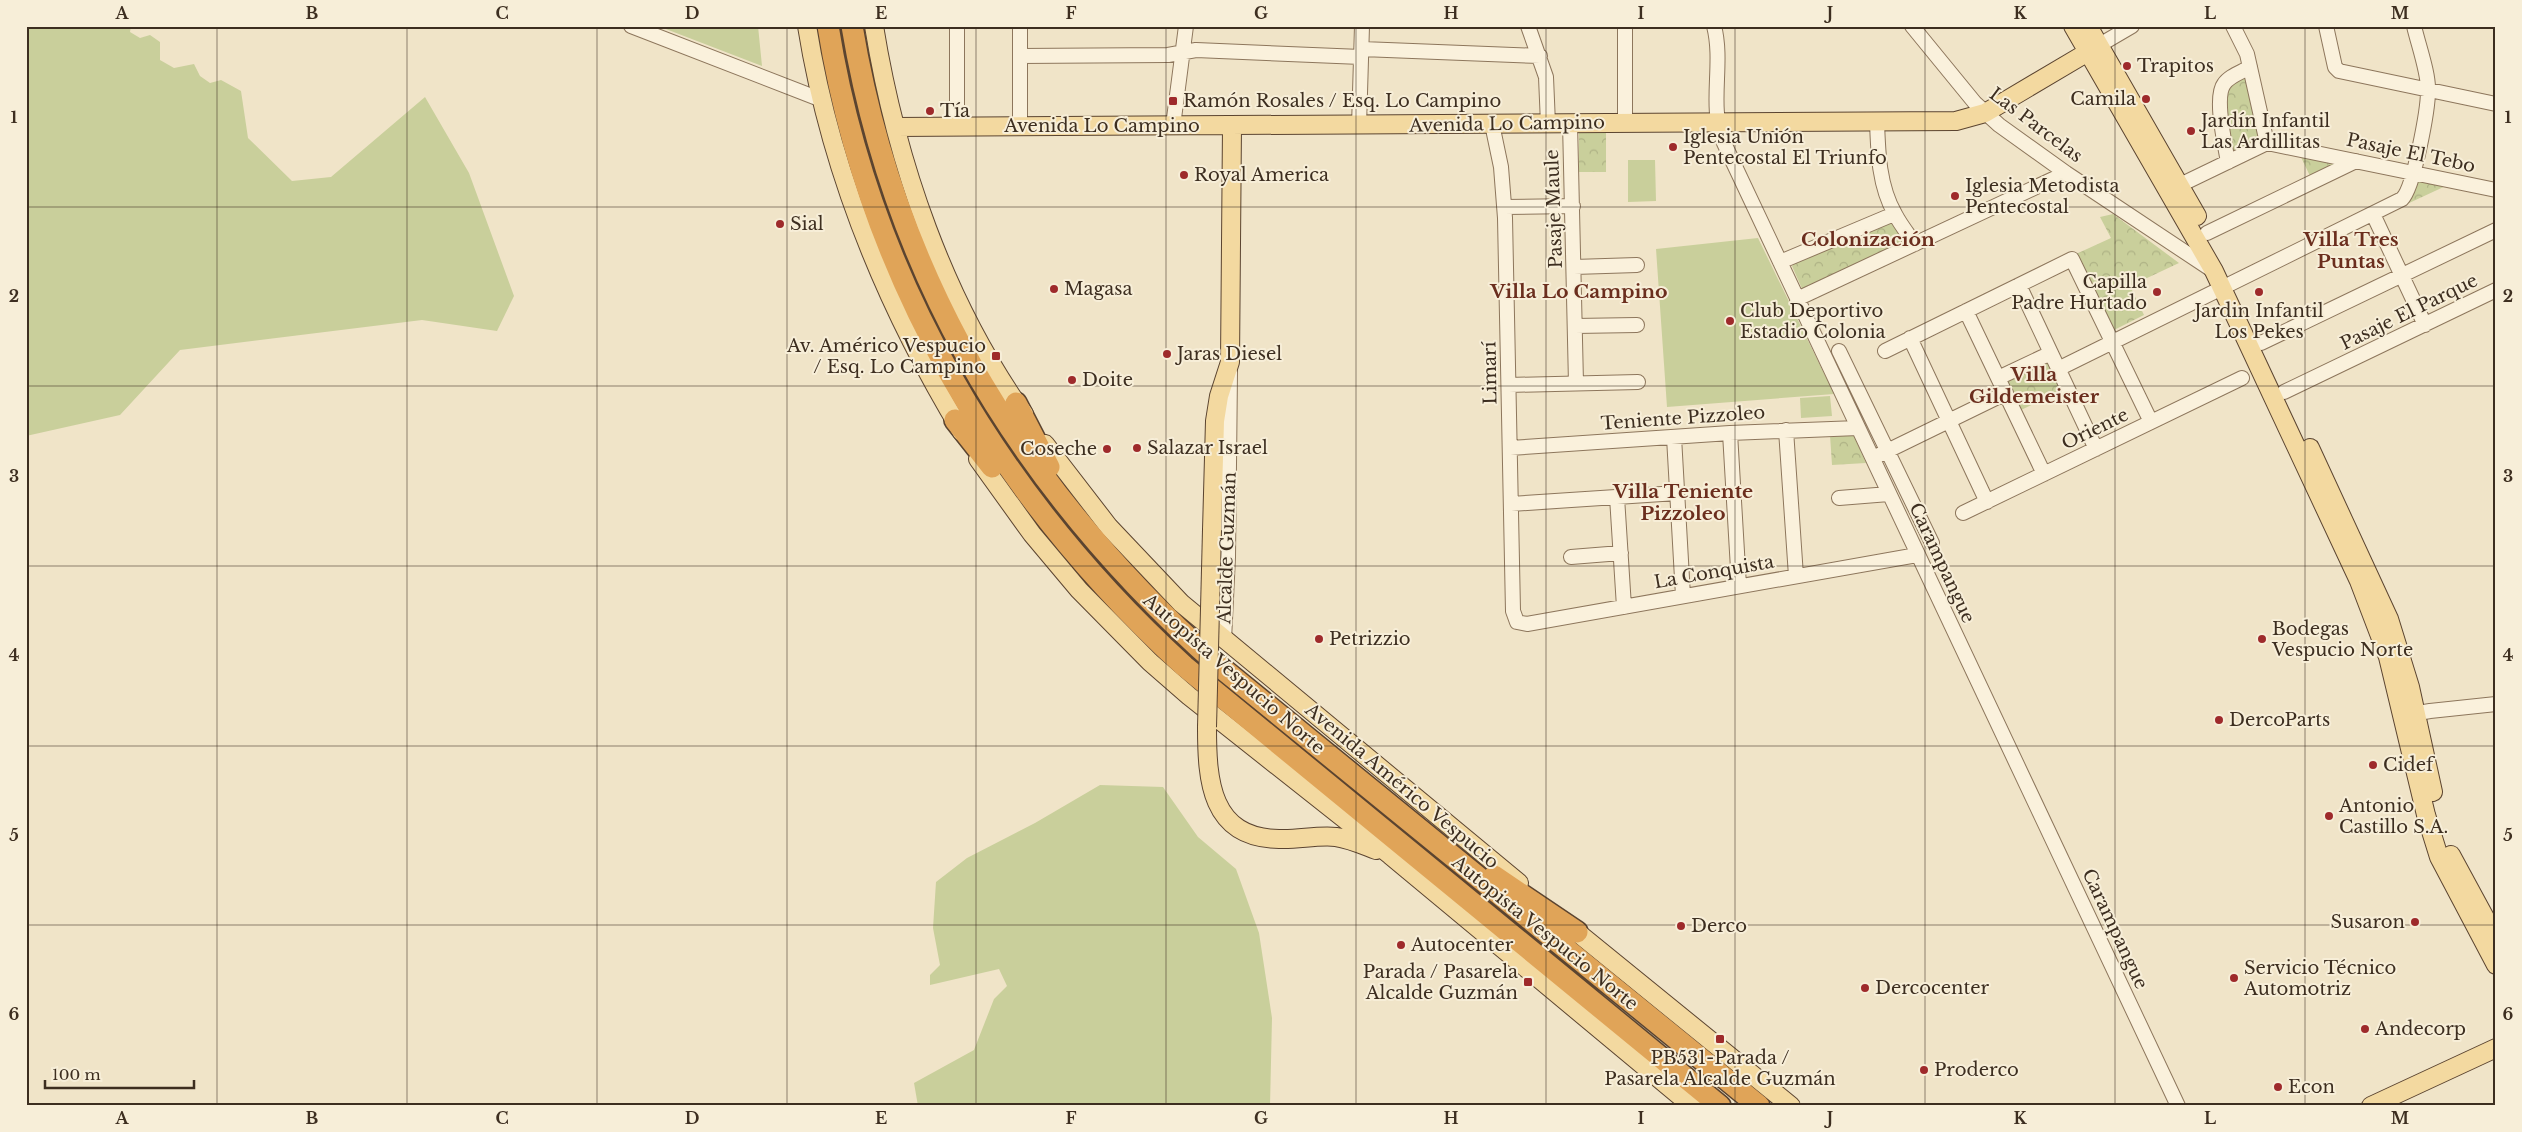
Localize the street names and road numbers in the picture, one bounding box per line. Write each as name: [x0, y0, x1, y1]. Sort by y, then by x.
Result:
street label: Las Parcelas: [1985, 83, 2087, 167]
street label: Avenida Lo Campino: [1408, 111, 1605, 137]
street label: Avenida Lo Campino: [1003, 115, 1200, 137]
street label: Pasaje El Tebo: [2345, 129, 2477, 177]
street label: Pasaje Maule: [1541, 149, 1567, 269]
street label: Pasaje El Parque: [2337, 269, 2481, 355]
street label: Limarí: [1478, 340, 1502, 405]
street label: Teniente Pizzoleo: [1600, 401, 1766, 435]
street label: Oriente: [2058, 403, 2132, 455]
street label: Alcalde Guzmán: [1213, 472, 1241, 625]
street label: Carampangue: [1905, 499, 1979, 627]
street label: La Conquista: [1652, 551, 1776, 593]
street label: Autopista Vespucio Norte: [1138, 589, 1329, 759]
street label: Avenida Américo Vespucio: [1300, 698, 1503, 873]
street label: Autopista Vespucio Norte: [1447, 850, 1642, 1015]
street label: Carampangue: [2078, 865, 2152, 993]

